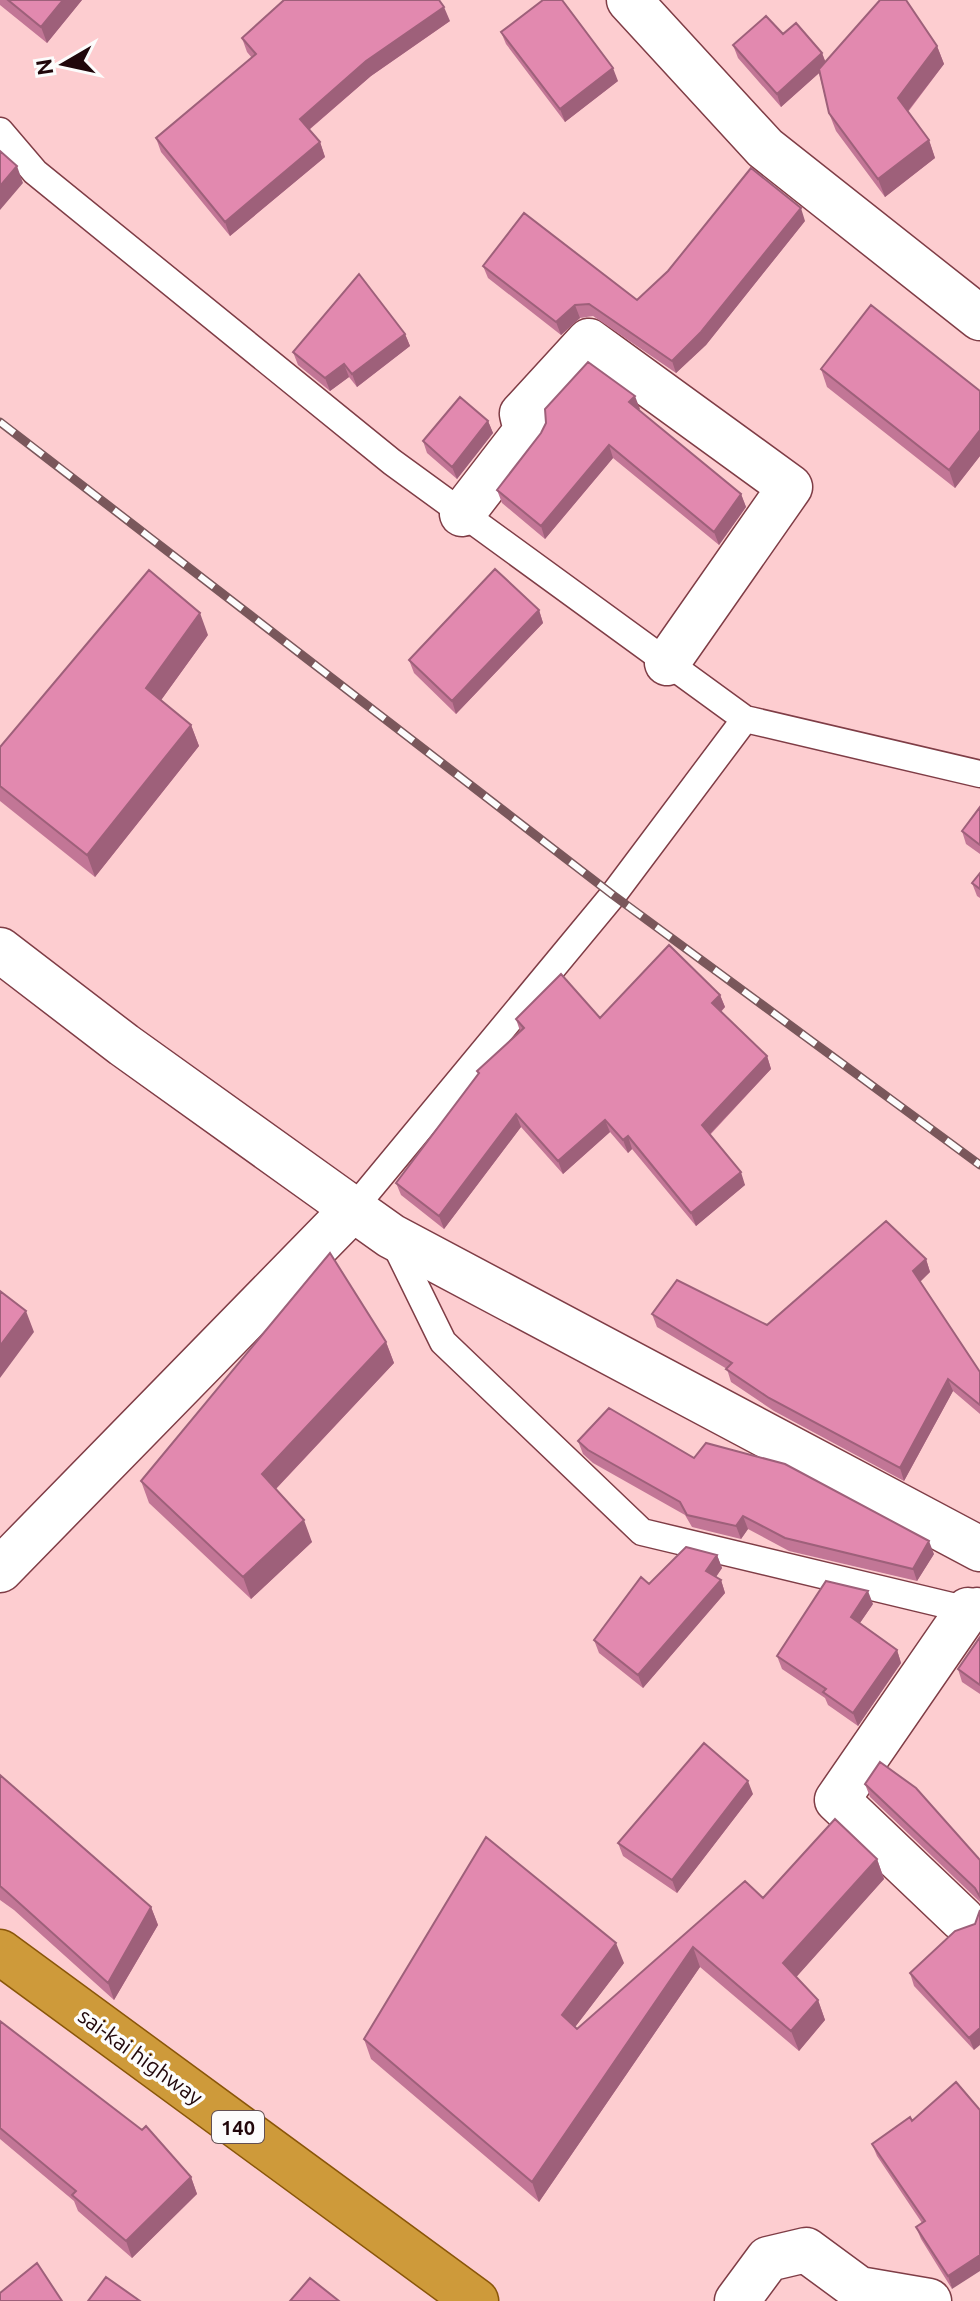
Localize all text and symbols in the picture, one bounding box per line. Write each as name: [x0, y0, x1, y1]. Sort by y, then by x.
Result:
north arrow: [24, 24, 104, 104]
text: N: [30, 57, 57, 77]
street label: sai-kai highway: [74, 2003, 208, 2110]
road number: 140: [212, 2111, 264, 2143]

